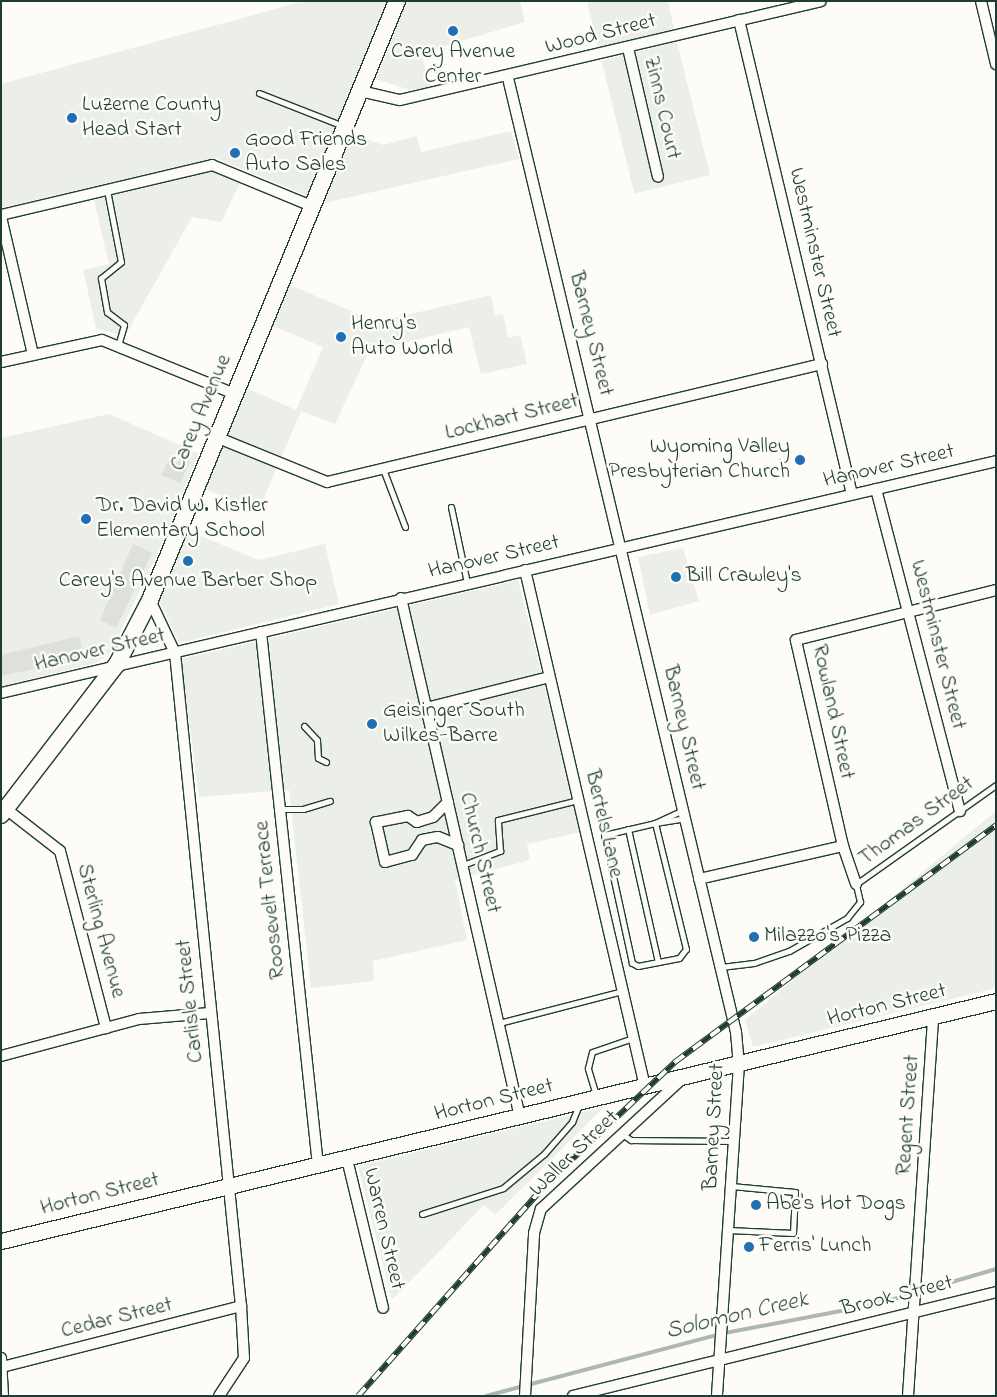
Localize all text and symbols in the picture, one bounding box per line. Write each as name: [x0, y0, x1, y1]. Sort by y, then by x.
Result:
street label: Wood Street: [543, 8, 659, 62]
marker: Carey Avenue Center: [447, 25, 459, 37]
place label: Carey Avenue Center: [391, 39, 515, 90]
street label: Zinns Court: [636, 54, 686, 162]
place label: Luzerne County Head Start: [82, 92, 221, 144]
marker: Luzerne County Head Start: [66, 112, 78, 124]
place label: Good Friends Auto Sales: [245, 127, 367, 178]
marker: Good Friends Auto Sales: [229, 147, 241, 159]
street label: Westminster Street: [782, 165, 846, 341]
street label: Barney Street: [562, 269, 618, 399]
place label: Henry's Auto World: [351, 311, 453, 362]
marker: Henry's Auto World: [335, 331, 347, 343]
street label: Carey Avenue: [166, 351, 238, 475]
street label: Lockhart Street: [443, 389, 581, 447]
place label: Wyoming Valley Presbyterian Church: [609, 434, 790, 486]
street label: Hanover Street: [821, 439, 957, 495]
marker: Wyoming Valley Presbyterian Church: [794, 454, 806, 466]
place label: Dr. David W. Kistler Elementary School: [96, 493, 268, 544]
marker: Dr. David W. Kistler Elementary School: [80, 513, 92, 525]
street label: Hanover Street: [426, 530, 562, 586]
marker: Carey's Avenue Barber Shop: [182, 555, 194, 567]
street label: Westminster Street: [903, 558, 971, 732]
place label: Bill Crawley's: [686, 564, 802, 590]
place label: Carey's Avenue Barber Shop: [59, 569, 317, 595]
marker: Bill Crawley's: [670, 571, 682, 583]
street label: Hanover Street: [32, 623, 168, 679]
street label: Rowland Street: [805, 642, 859, 782]
street label: Barney Street: [656, 663, 710, 793]
place label: Geisinger South Wilkes-Barre: [383, 698, 525, 749]
marker: Geisinger South Wilkes-Barre: [365, 717, 379, 731]
street label: Bertels Lane: [578, 768, 628, 880]
street label: Thomas Street: [854, 771, 980, 873]
street label: Church Street: [452, 790, 506, 916]
street label: Roosevelt Terrace: [250, 819, 292, 981]
street label: Sterling Avenue: [69, 861, 131, 1001]
place label: Milazzo's Pizza: [764, 924, 891, 950]
marker: Milazzo's Pizza: [748, 931, 760, 943]
street label: Carlisle Street: [171, 938, 211, 1064]
street label: Horton Street: [825, 978, 949, 1034]
street label: Regent Street: [892, 1054, 926, 1176]
street label: Barney Street: [698, 1063, 732, 1191]
street label: Horton Street: [432, 1073, 556, 1129]
street label: Waller Street: [525, 1105, 625, 1203]
street label: Warren Street: [356, 1166, 410, 1292]
street label: Horton Street: [38, 1167, 162, 1223]
place label: Abe's Hot Dogs: [766, 1192, 906, 1218]
marker: Abe's Hot Dogs: [750, 1199, 762, 1211]
place label: Ferris' Lunch: [759, 1234, 871, 1260]
marker: Ferris' Lunch: [743, 1241, 755, 1253]
street label: Brook Street: [838, 1270, 956, 1324]
water label: Solomon Creek: [663, 1286, 811, 1346]
street label: Cedar Street: [59, 1292, 175, 1346]

